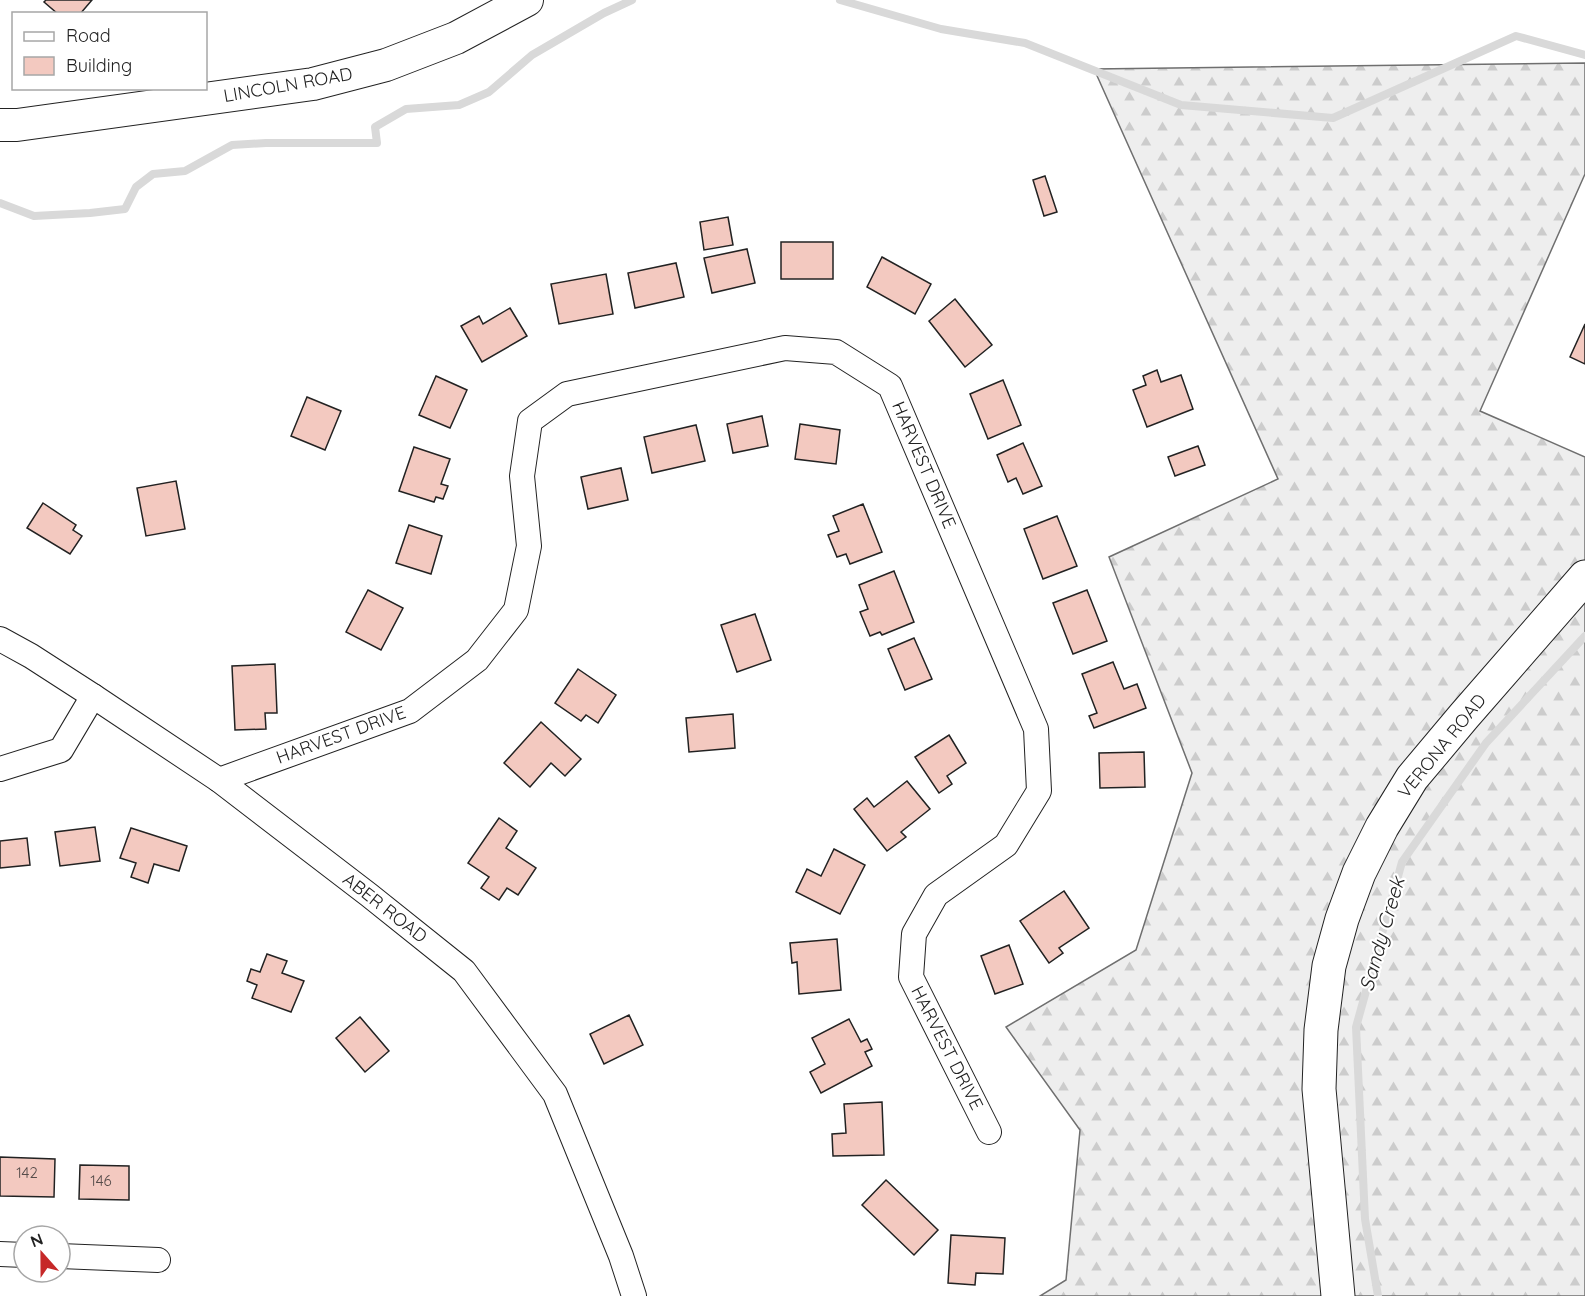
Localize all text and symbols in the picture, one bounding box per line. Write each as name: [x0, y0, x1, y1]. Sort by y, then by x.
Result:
legend: [12, 12, 207, 90]
text: Road: [66, 24, 111, 47]
text: Building: [66, 54, 132, 77]
street label: LINCOLN ROAD: [222, 62, 354, 107]
street label: HARVEST DRIVE: [887, 398, 962, 532]
street label: VERONA ROAD: [1392, 689, 1491, 803]
street label: HARVEST DRIVE: [273, 700, 409, 769]
street label: ABER ROAD: [339, 868, 432, 948]
water label: Sandy Creek: [1353, 872, 1410, 994]
street label: HARVEST DRIVE: [906, 982, 989, 1114]
house number: 142: [16, 1163, 38, 1182]
house number: 146: [90, 1171, 112, 1190]
north arrow: [12, 1224, 72, 1284]
text: N: [28, 1229, 46, 1251]

